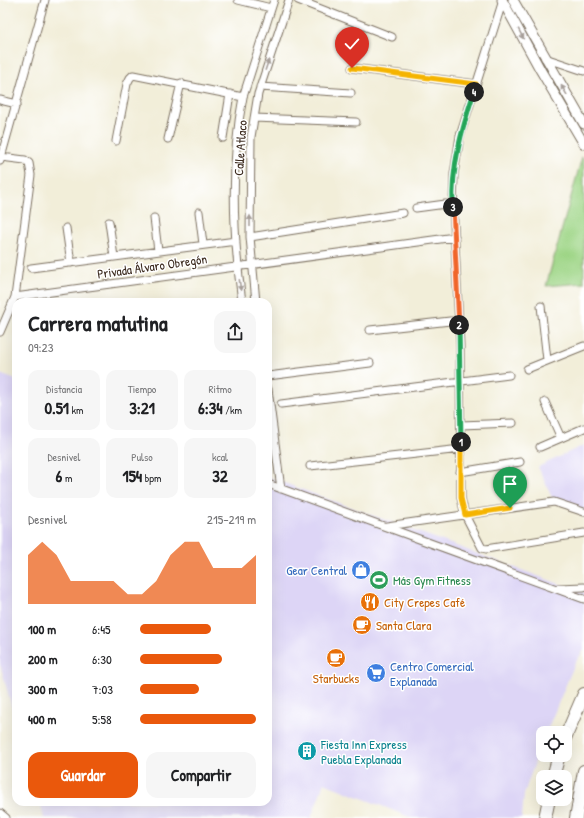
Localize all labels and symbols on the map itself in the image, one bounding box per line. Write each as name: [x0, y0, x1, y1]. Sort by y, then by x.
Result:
pin: [335, 27, 369, 68]
one-way arrow: [517, 29, 524, 40]
one-way arrow: [264, 59, 270, 71]
pin: 4: [464, 82, 484, 102]
one-way arrow: [560, 85, 568, 95]
street label: Calle Atlaco: [229, 120, 251, 176]
pin: 3: [443, 197, 463, 217]
one-way arrow: [247, 214, 253, 227]
street label: Privada Álvaro Obregón: [96, 249, 208, 283]
one-way arrow: [237, 279, 243, 291]
pin: 2: [449, 315, 469, 335]
pin: 1: [451, 432, 471, 452]
pin: [493, 467, 527, 508]
shop icon: Gear Central: [350, 559, 372, 581]
place label: Gear Central: [286, 561, 348, 579]
sports icon: Más Gym Fitness: [368, 569, 390, 591]
place label: Más Gym Fitness: [393, 571, 471, 589]
restaurant icon: City Crepes Café: [359, 591, 381, 613]
place label: City Crepes Café: [384, 593, 465, 611]
cafe icon: Santa Clara: [351, 614, 373, 636]
place label: Santa Clara: [376, 616, 431, 634]
cafe icon: Starbucks: [325, 647, 347, 669]
place label: Centro Comercial Explanada: [390, 657, 474, 690]
supermarket icon: Centro Comercial Explanada: [365, 662, 387, 684]
place label: Starbucks: [313, 669, 359, 687]
place label: Fiesta Inn Express Puebla Explanada: [320, 735, 407, 768]
building icon: Fiesta Inn Express Puebla Explanada: [296, 740, 318, 762]

